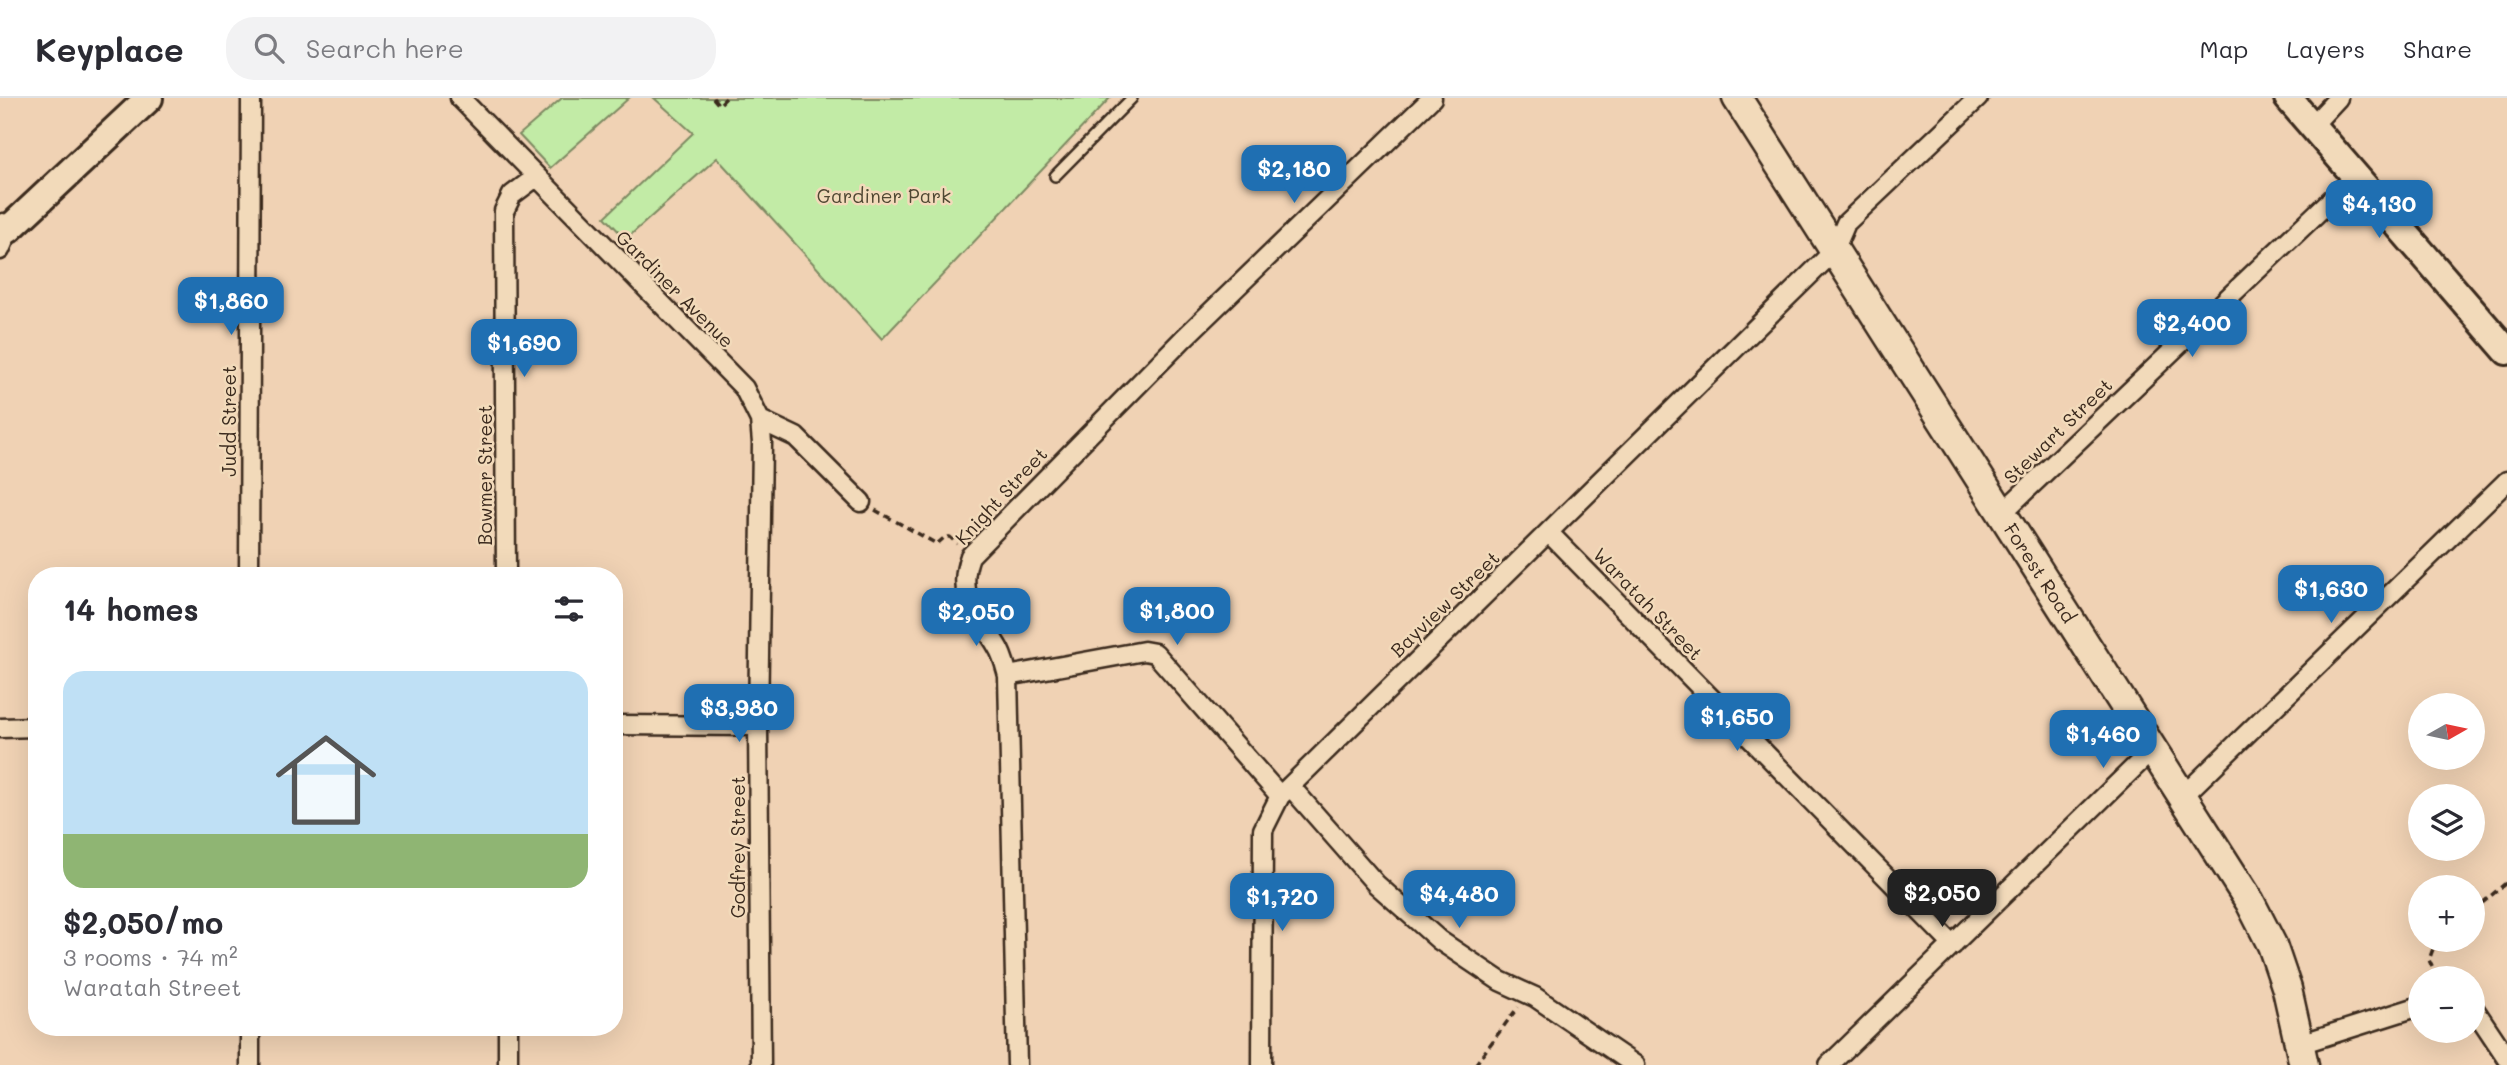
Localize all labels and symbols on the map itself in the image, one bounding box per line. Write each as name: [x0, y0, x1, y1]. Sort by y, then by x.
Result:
pin: $2,180: [1237, 146, 1351, 205]
pin: $4,130: [2322, 180, 2436, 240]
park label: Gardiner Park: [817, 183, 951, 208]
street label: Gardiner Avenue: [611, 224, 740, 353]
pin: $1,860: [174, 278, 288, 337]
pin: $2,400: [2135, 300, 2249, 359]
pin: $1,690: [467, 320, 581, 379]
street label: Judd Street: [216, 365, 241, 477]
street label: Stewart Street: [1998, 372, 2117, 489]
street label: Bowmer Street: [472, 405, 497, 545]
street label: Knight Street: [949, 442, 1052, 550]
street label: Forest Road: [1999, 518, 2082, 627]
street label: Waratah Street: [1588, 542, 1709, 665]
street label: Bayview Street: [1385, 545, 1505, 662]
pin: $1,630: [2274, 566, 2388, 625]
pin: $2,050: [919, 588, 1033, 648]
pin: $1,800: [1120, 588, 1234, 647]
pin: $3,980: [682, 684, 796, 744]
north arrow: [2408, 693, 2485, 770]
pin: $1,650: [1680, 694, 1794, 753]
pin: $1,460: [2046, 710, 2160, 770]
street label: Godfrey Street: [725, 776, 750, 918]
pin: $4,480: [1402, 870, 1516, 930]
pin: $2,050: [1885, 870, 1999, 929]
pin: $1,720: [1225, 874, 1339, 933]

